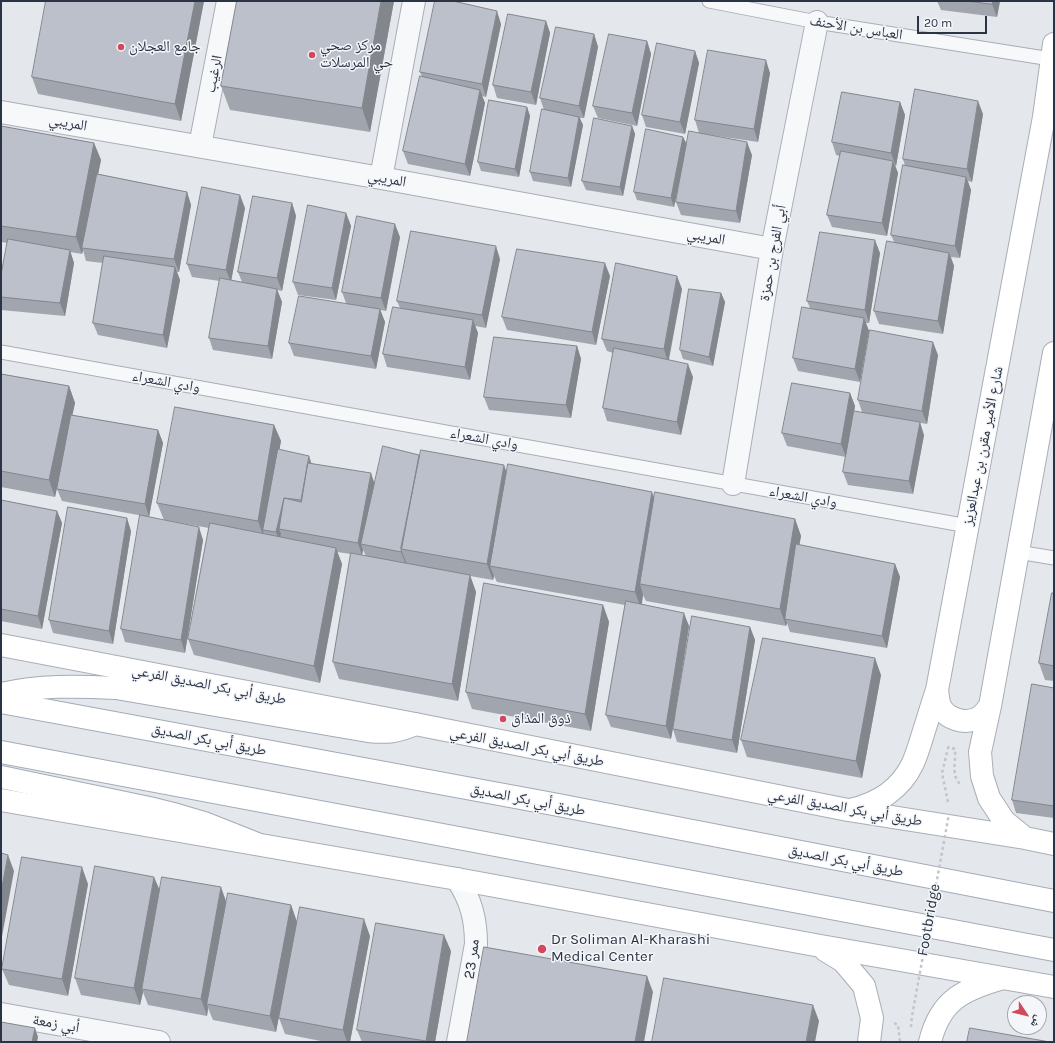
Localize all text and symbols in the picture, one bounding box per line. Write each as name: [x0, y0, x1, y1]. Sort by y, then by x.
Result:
scale bar: [919, 8, 989, 34]
street label: العباس بن الأحنف: [808, 12, 904, 44]
text: 20 m: [924, 16, 952, 30]
place label: مركز صحي حي المرسلات: [320, 37, 393, 72]
place label: جامع العجلان: [129, 38, 201, 56]
marker: جامع العجلان: [116, 42, 126, 52]
marker: مركز صحي حي المرسلات: [307, 50, 317, 60]
street label: الرغيب: [202, 54, 226, 94]
street label: المريبي: [47, 111, 89, 135]
street label: المريبي: [366, 167, 408, 191]
street label: أبي الفرج بن حمزة: [756, 203, 790, 303]
street label: المريبي: [685, 225, 727, 249]
street label: شارع الأمير مقرن بن عبدالعزيز: [959, 365, 1007, 527]
street label: وادي الشعراء: [131, 367, 201, 397]
street label: وادي الشعراء: [449, 424, 519, 454]
street label: وادي الشعراء: [768, 482, 838, 512]
street label: طريق أبي بكر الصديق الفرعي: [130, 661, 288, 709]
place label: ذوق المذاق: [511, 710, 571, 728]
marker: ذوق المذاق: [498, 714, 508, 724]
street label: طريق أبي بكر الصديق: [150, 720, 268, 760]
street label: طريق أبي بكر الصديق الفرعي: [448, 723, 606, 771]
street label: طريق أبي بكر الصديق: [469, 780, 587, 820]
street label: طريق أبي بكر الصديق الفرعي: [766, 786, 924, 830]
street label: طريق أبي بكر الصديق: [787, 841, 905, 881]
street label: Footbridge: [914, 882, 944, 958]
place label: Dr Soliman Al-Kharashi Medical Center: [551, 931, 710, 966]
street label: ممر 23: [460, 938, 484, 980]
marker: Dr Soliman Al-Kharashi Medical Center: [536, 943, 548, 955]
north arrow: [1007, 995, 1047, 1035]
street label: أبي زمعة: [31, 1011, 81, 1037]
text: ش: [1028, 1013, 1045, 1030]

